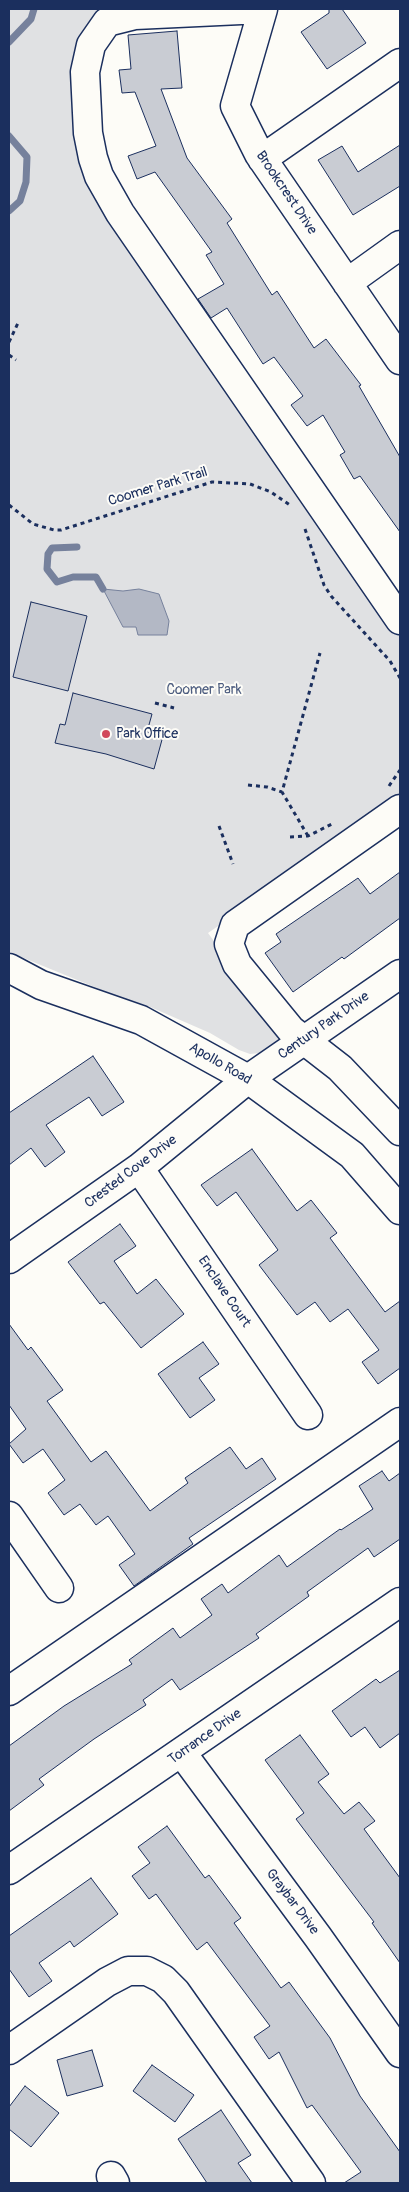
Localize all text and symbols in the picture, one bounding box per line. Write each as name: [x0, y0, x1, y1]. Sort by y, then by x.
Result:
street label: Brookcrest Drive: [252, 148, 320, 238]
street label: Coomer Park Trail: [106, 464, 210, 510]
park label: Coomer Park: [166, 682, 242, 698]
place label: Park Office: [116, 726, 178, 742]
marker: Park Office: [100, 728, 112, 740]
street label: Century Park Drive: [275, 988, 373, 1064]
street label: Apollo Road: [186, 1039, 254, 1089]
street label: Crested Cove Drive: [82, 1132, 180, 1212]
street label: Enclave Court: [194, 1253, 254, 1331]
street label: Torrance Drive: [165, 1706, 245, 1768]
street label: Graybar Drive: [262, 1866, 322, 1938]

